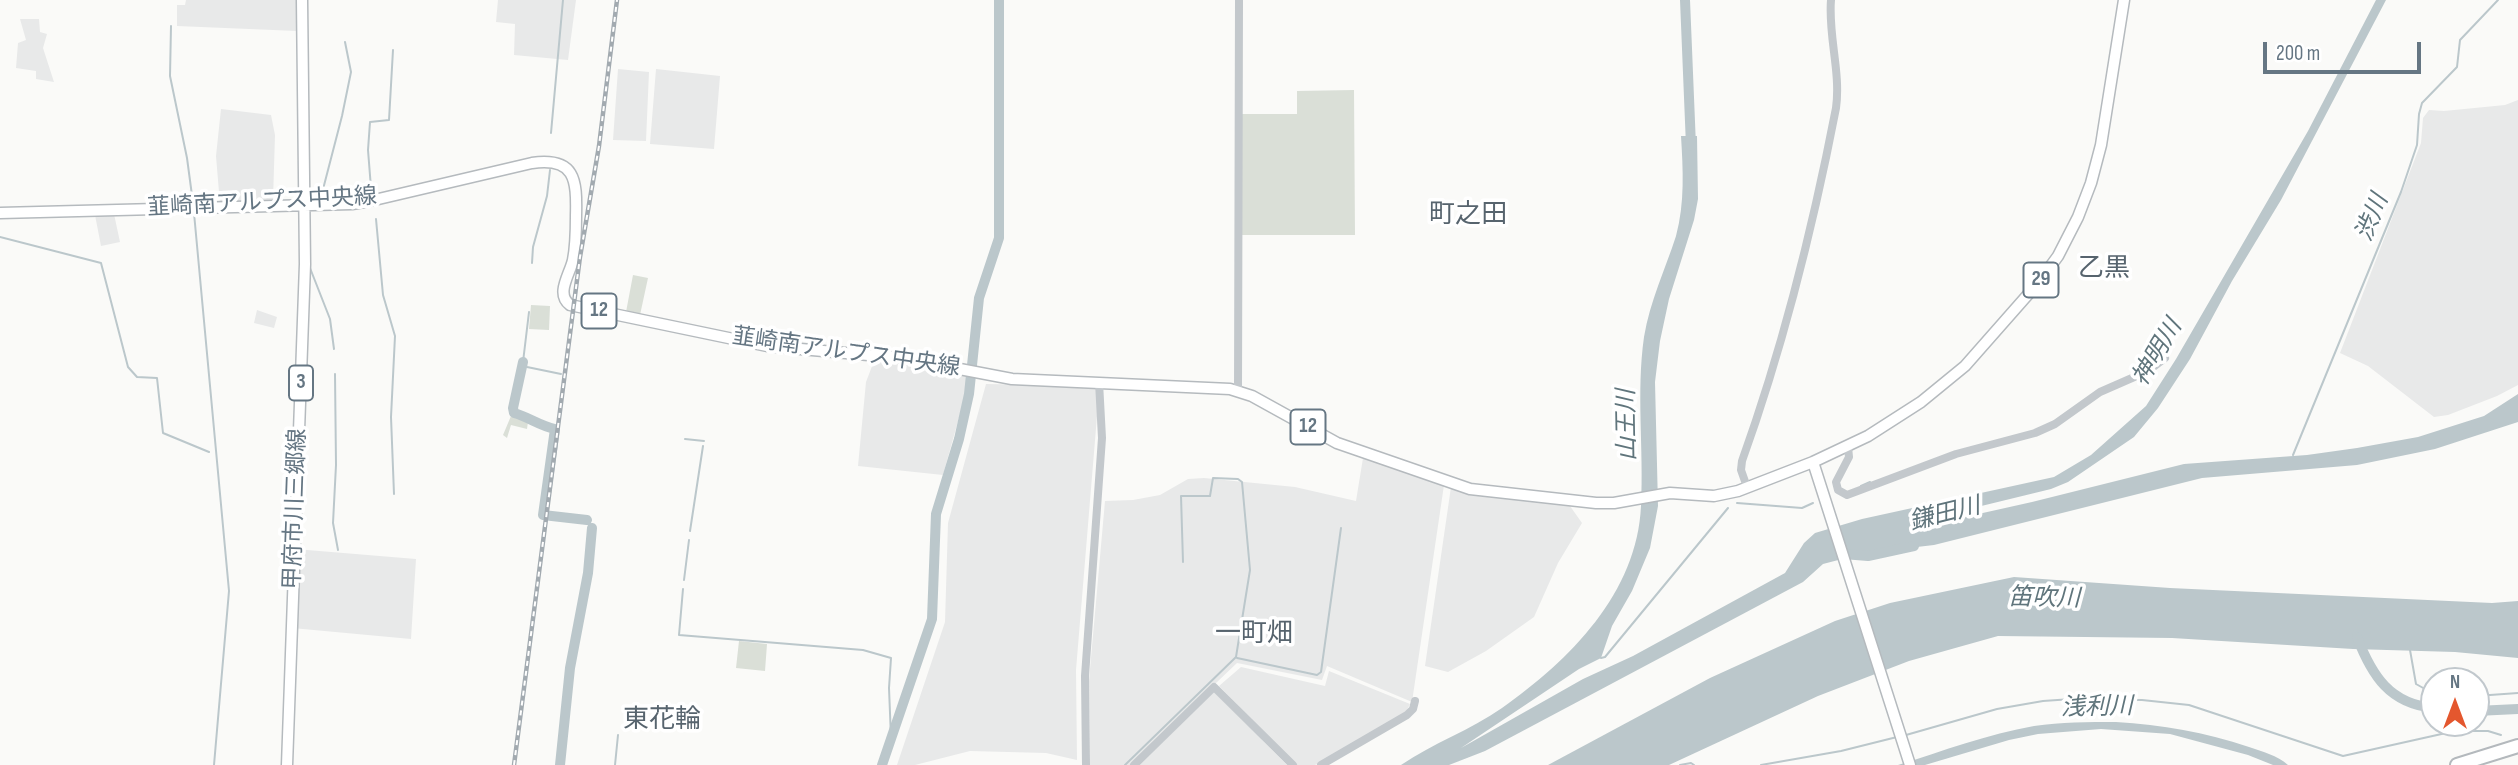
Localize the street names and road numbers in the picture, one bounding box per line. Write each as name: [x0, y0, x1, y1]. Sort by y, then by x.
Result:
street label: 韮崎南アルプス中央線: [146, 183, 378, 223]
road number: 29: [2024, 262, 2058, 298]
road number: 12: [582, 294, 616, 328]
street label: 韮崎南アルプス中央線: [730, 323, 962, 383]
road number: 3: [289, 366, 313, 400]
road number: 12: [1290, 410, 1326, 444]
street label: 甲府市川三郷線: [279, 428, 313, 590]

